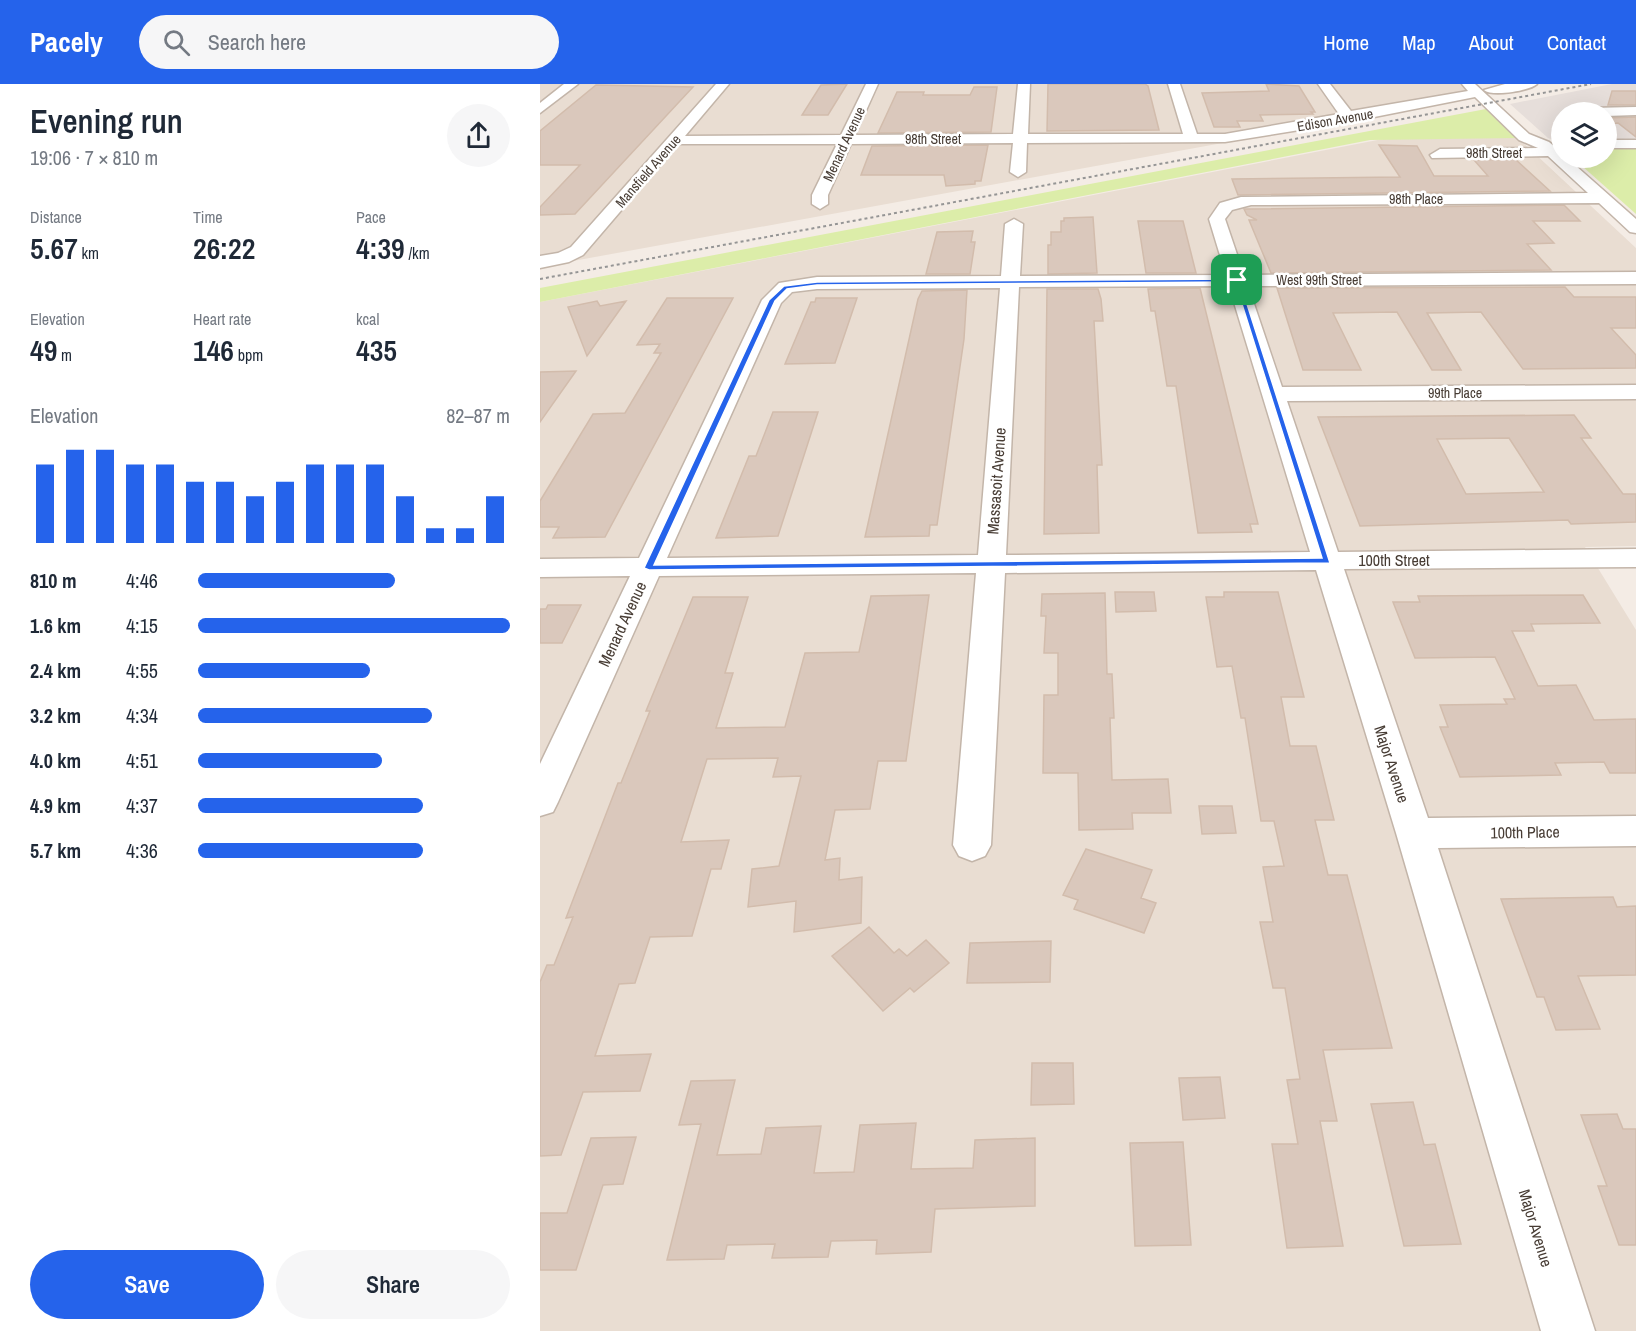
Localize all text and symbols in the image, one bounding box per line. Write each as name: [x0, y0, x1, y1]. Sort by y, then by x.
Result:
search box: [139, 15, 559, 69]
text: Pacely: [30, 23, 103, 61]
icon: search: [160, 26, 193, 59]
text: Search here: [208, 27, 306, 57]
text: Home: [1323, 28, 1369, 57]
text: Map: [1402, 28, 1436, 57]
text: About: [1469, 28, 1514, 57]
text: Contact: [1547, 28, 1606, 57]
text: Evening run: [30, 99, 183, 143]
map controls: [1551, 102, 1617, 168]
button: layers: [1551, 102, 1617, 168]
button: share: [447, 104, 510, 167]
street label: Menard Avenue: [819, 104, 869, 184]
street label: Edison Avenue: [1295, 104, 1375, 136]
street label: 98th Street: [905, 130, 961, 148]
street label: Mansfield Avenue: [611, 131, 685, 211]
text: 19:06 · 7 × 810 m: [30, 144, 158, 171]
street label: 98th Street: [1466, 144, 1522, 162]
street label: 98th Place: [1389, 190, 1443, 208]
text: Distance: [30, 206, 82, 228]
text: Time: [193, 206, 223, 228]
text: Pace: [356, 206, 386, 228]
text: 5.67: [30, 228, 78, 268]
text: 26:22: [193, 228, 255, 268]
text: 4:39: [356, 228, 405, 268]
text: km: [78, 242, 99, 264]
text: /km: [405, 242, 430, 264]
pin: [1211, 254, 1262, 305]
icon: arrive: [1220, 263, 1253, 296]
street label: West 99th Street: [1276, 271, 1362, 289]
text: Elevation: [30, 308, 85, 330]
text: Heart rate: [193, 308, 251, 330]
text: kcal: [356, 308, 379, 330]
text: 49: [30, 330, 57, 370]
text: 146: [193, 330, 234, 370]
text: 435: [356, 330, 397, 370]
text: m: [57, 344, 72, 366]
text: bpm: [234, 344, 263, 366]
street label: 99th Place: [1428, 384, 1482, 402]
text: Elevation: [30, 402, 98, 429]
text: 82–87 m: [446, 402, 510, 429]
street label: Massasoit Avenue: [981, 427, 1011, 535]
street label: 100th Street: [1358, 549, 1430, 571]
text: 810 m: [30, 567, 77, 594]
text: 4:46: [126, 567, 158, 594]
street label: Menard Avenue: [593, 578, 651, 670]
text: 1.6 km: [30, 612, 81, 639]
text: 4:15: [126, 612, 158, 639]
text: 2.4 km: [30, 657, 81, 684]
text: 4:55: [126, 657, 158, 684]
text: 3.2 km: [30, 702, 81, 729]
text: 4:34: [126, 702, 158, 729]
street label: Major Avenue: [1369, 723, 1415, 805]
text: 4.0 km: [30, 747, 81, 774]
text: 4:51: [126, 747, 158, 774]
text: 4.9 km: [30, 792, 81, 819]
text: 4:37: [126, 792, 158, 819]
street label: 100th Place: [1490, 820, 1560, 844]
text: 5.7 km: [30, 837, 81, 864]
text: 4:36: [126, 837, 158, 864]
street label: Major Avenue: [1514, 1187, 1558, 1269]
button: Save: [30, 1250, 264, 1319]
button: Share: [276, 1250, 510, 1319]

